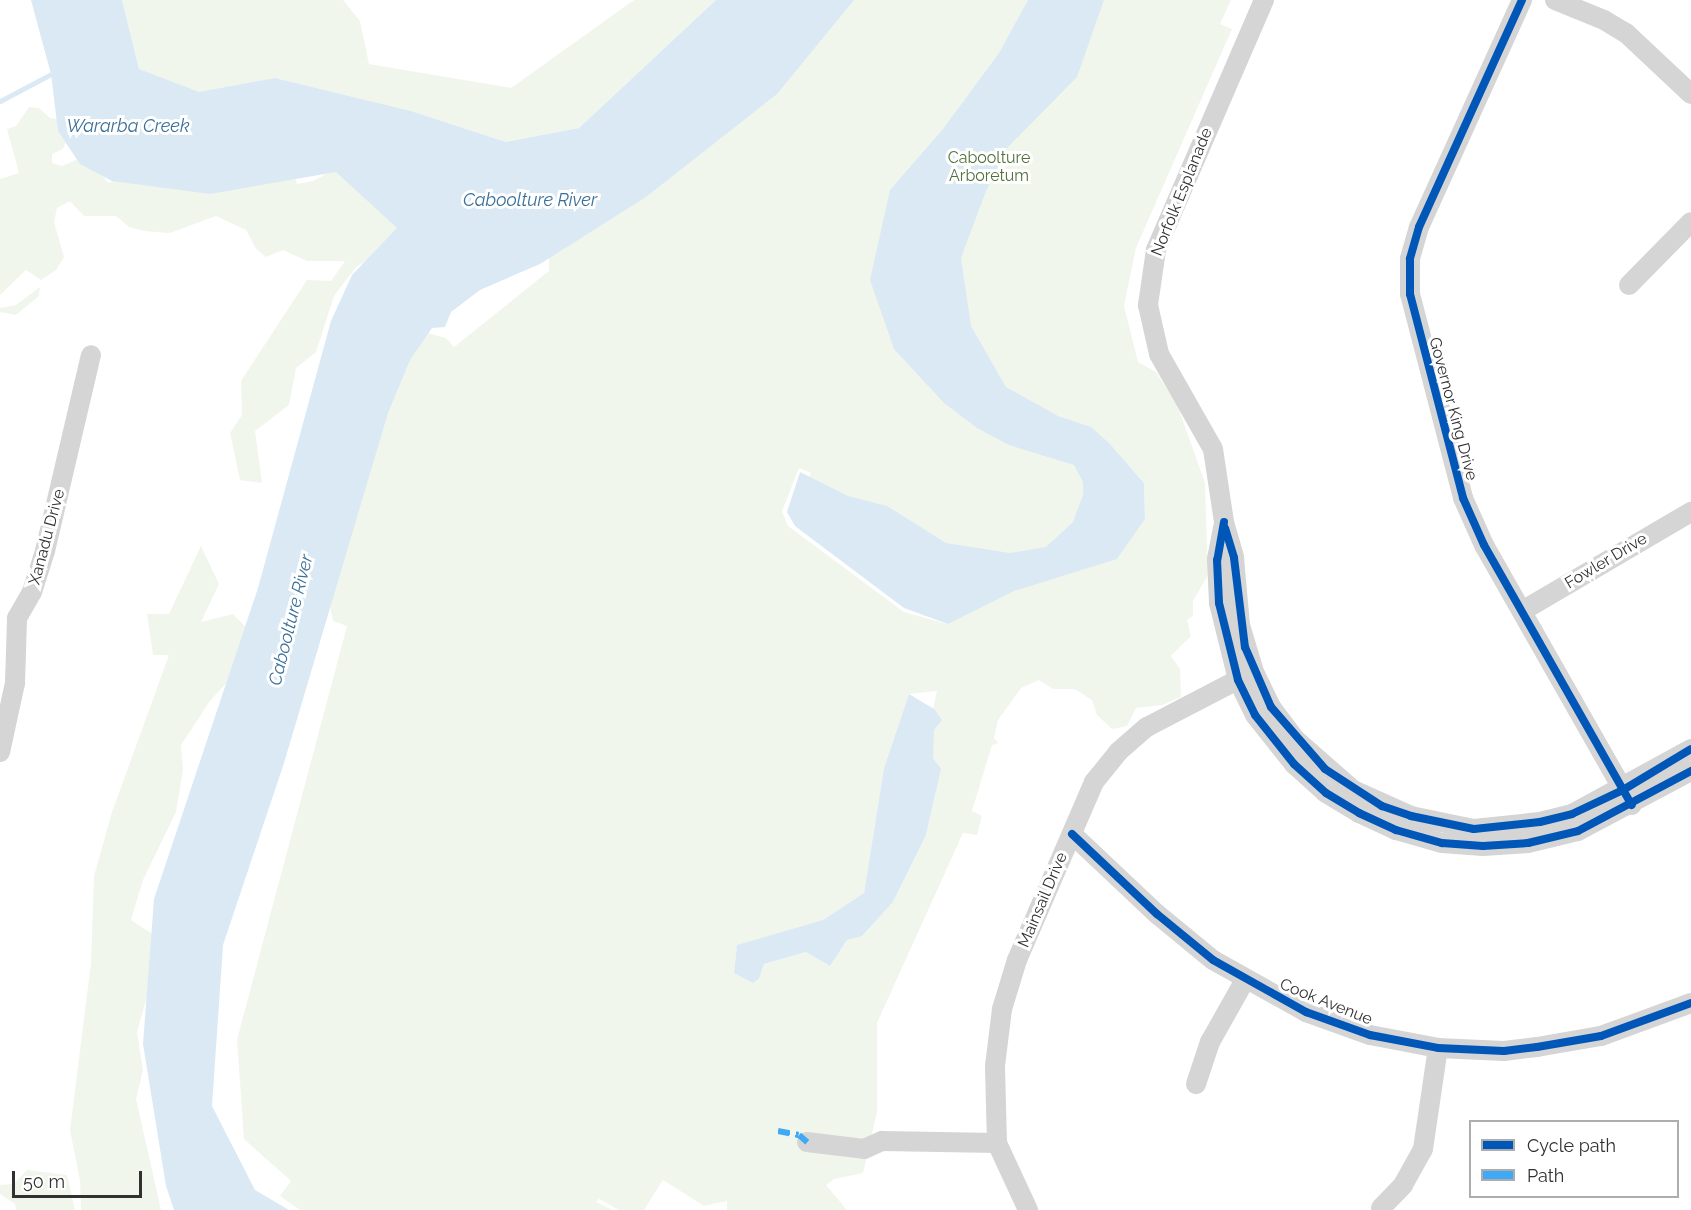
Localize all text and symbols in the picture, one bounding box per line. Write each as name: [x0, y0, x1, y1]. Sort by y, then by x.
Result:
water label: Wararba Creek: [66, 115, 190, 137]
street label: Norfolk Esplanade: [1148, 125, 1216, 259]
park label: Caboolture Arboretum: [948, 148, 1030, 186]
water label: Caboolture River: [463, 189, 597, 211]
street label: Governor King Drive: [1425, 335, 1481, 483]
street label: Xanadu Drive: [25, 487, 69, 587]
street label: Fowler Drive: [1561, 529, 1651, 593]
water label: Caboolture River: [264, 552, 318, 688]
street label: Mainsail Drive: [1014, 849, 1072, 951]
street label: Cook Avenue: [1277, 975, 1375, 1029]
legend: [1469, 1120, 1679, 1198]
text: Cycle path: [1527, 1135, 1616, 1156]
scale bar: [15, 1159, 146, 1197]
text: Path: [1527, 1165, 1564, 1186]
text: 50 m: [23, 1171, 65, 1192]

